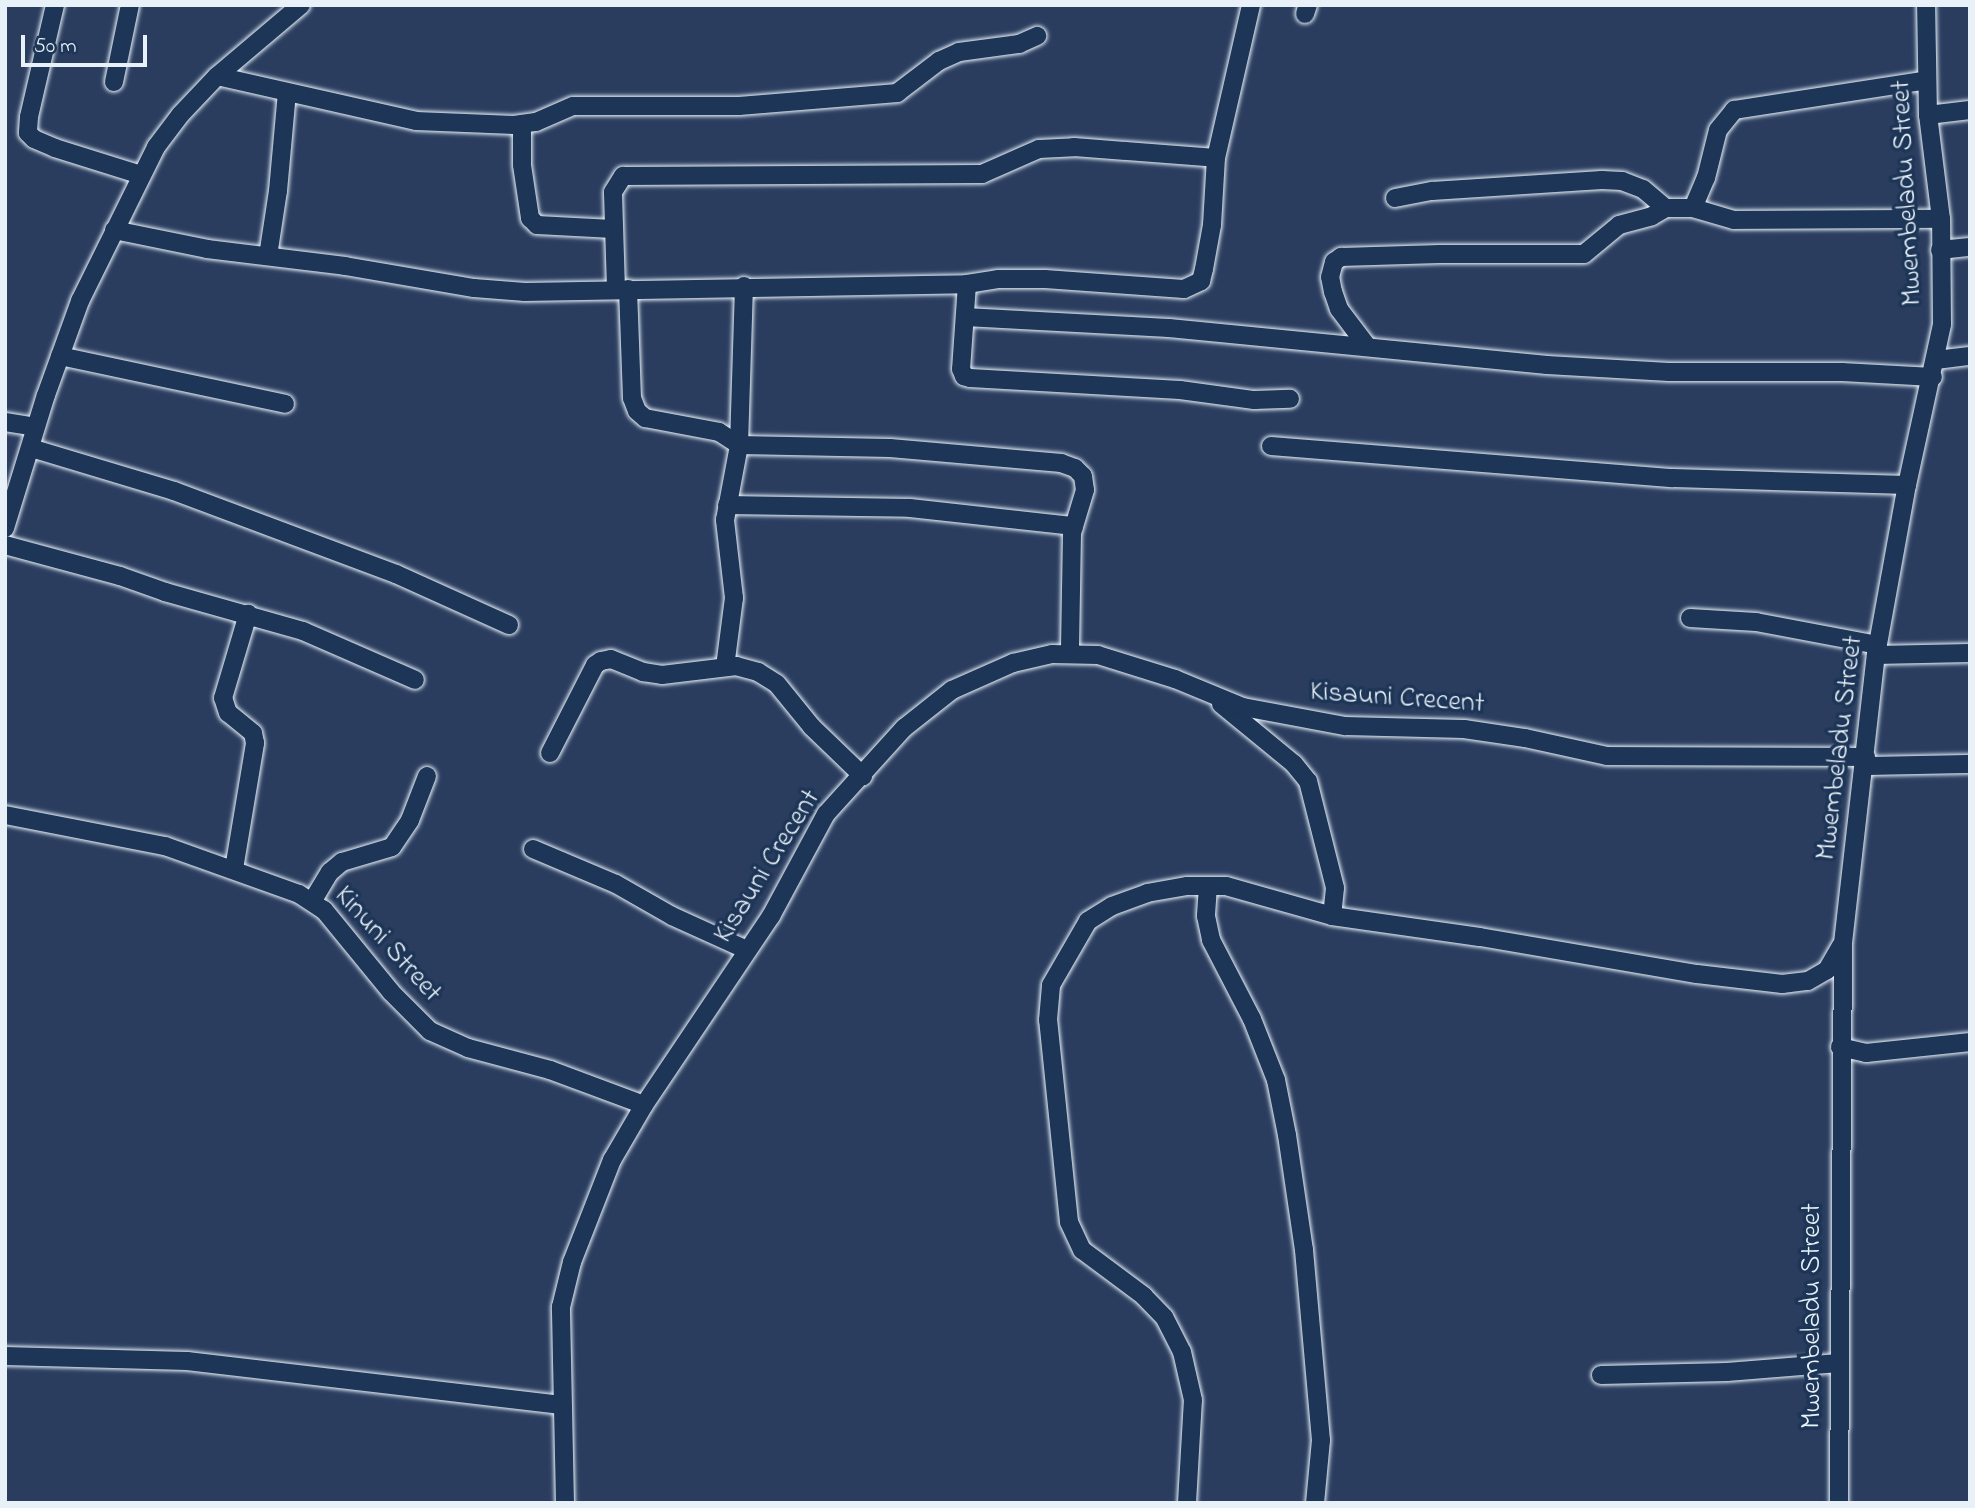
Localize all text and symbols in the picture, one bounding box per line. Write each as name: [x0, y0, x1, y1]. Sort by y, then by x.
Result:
scale bar: [24, 21, 150, 65]
text: 50 m: [34, 32, 77, 62]
street label: Mwembeladu Street: [1885, 79, 1931, 307]
street label: Mwembeladu Street: [1811, 634, 1871, 862]
street label: Kisauni Crecent: [1309, 676, 1485, 722]
street label: Kisauni Crecent: [708, 784, 828, 950]
street label: Kinuni Street: [326, 880, 448, 1010]
street label: Mwembeladu Street: [1796, 1203, 1830, 1429]

